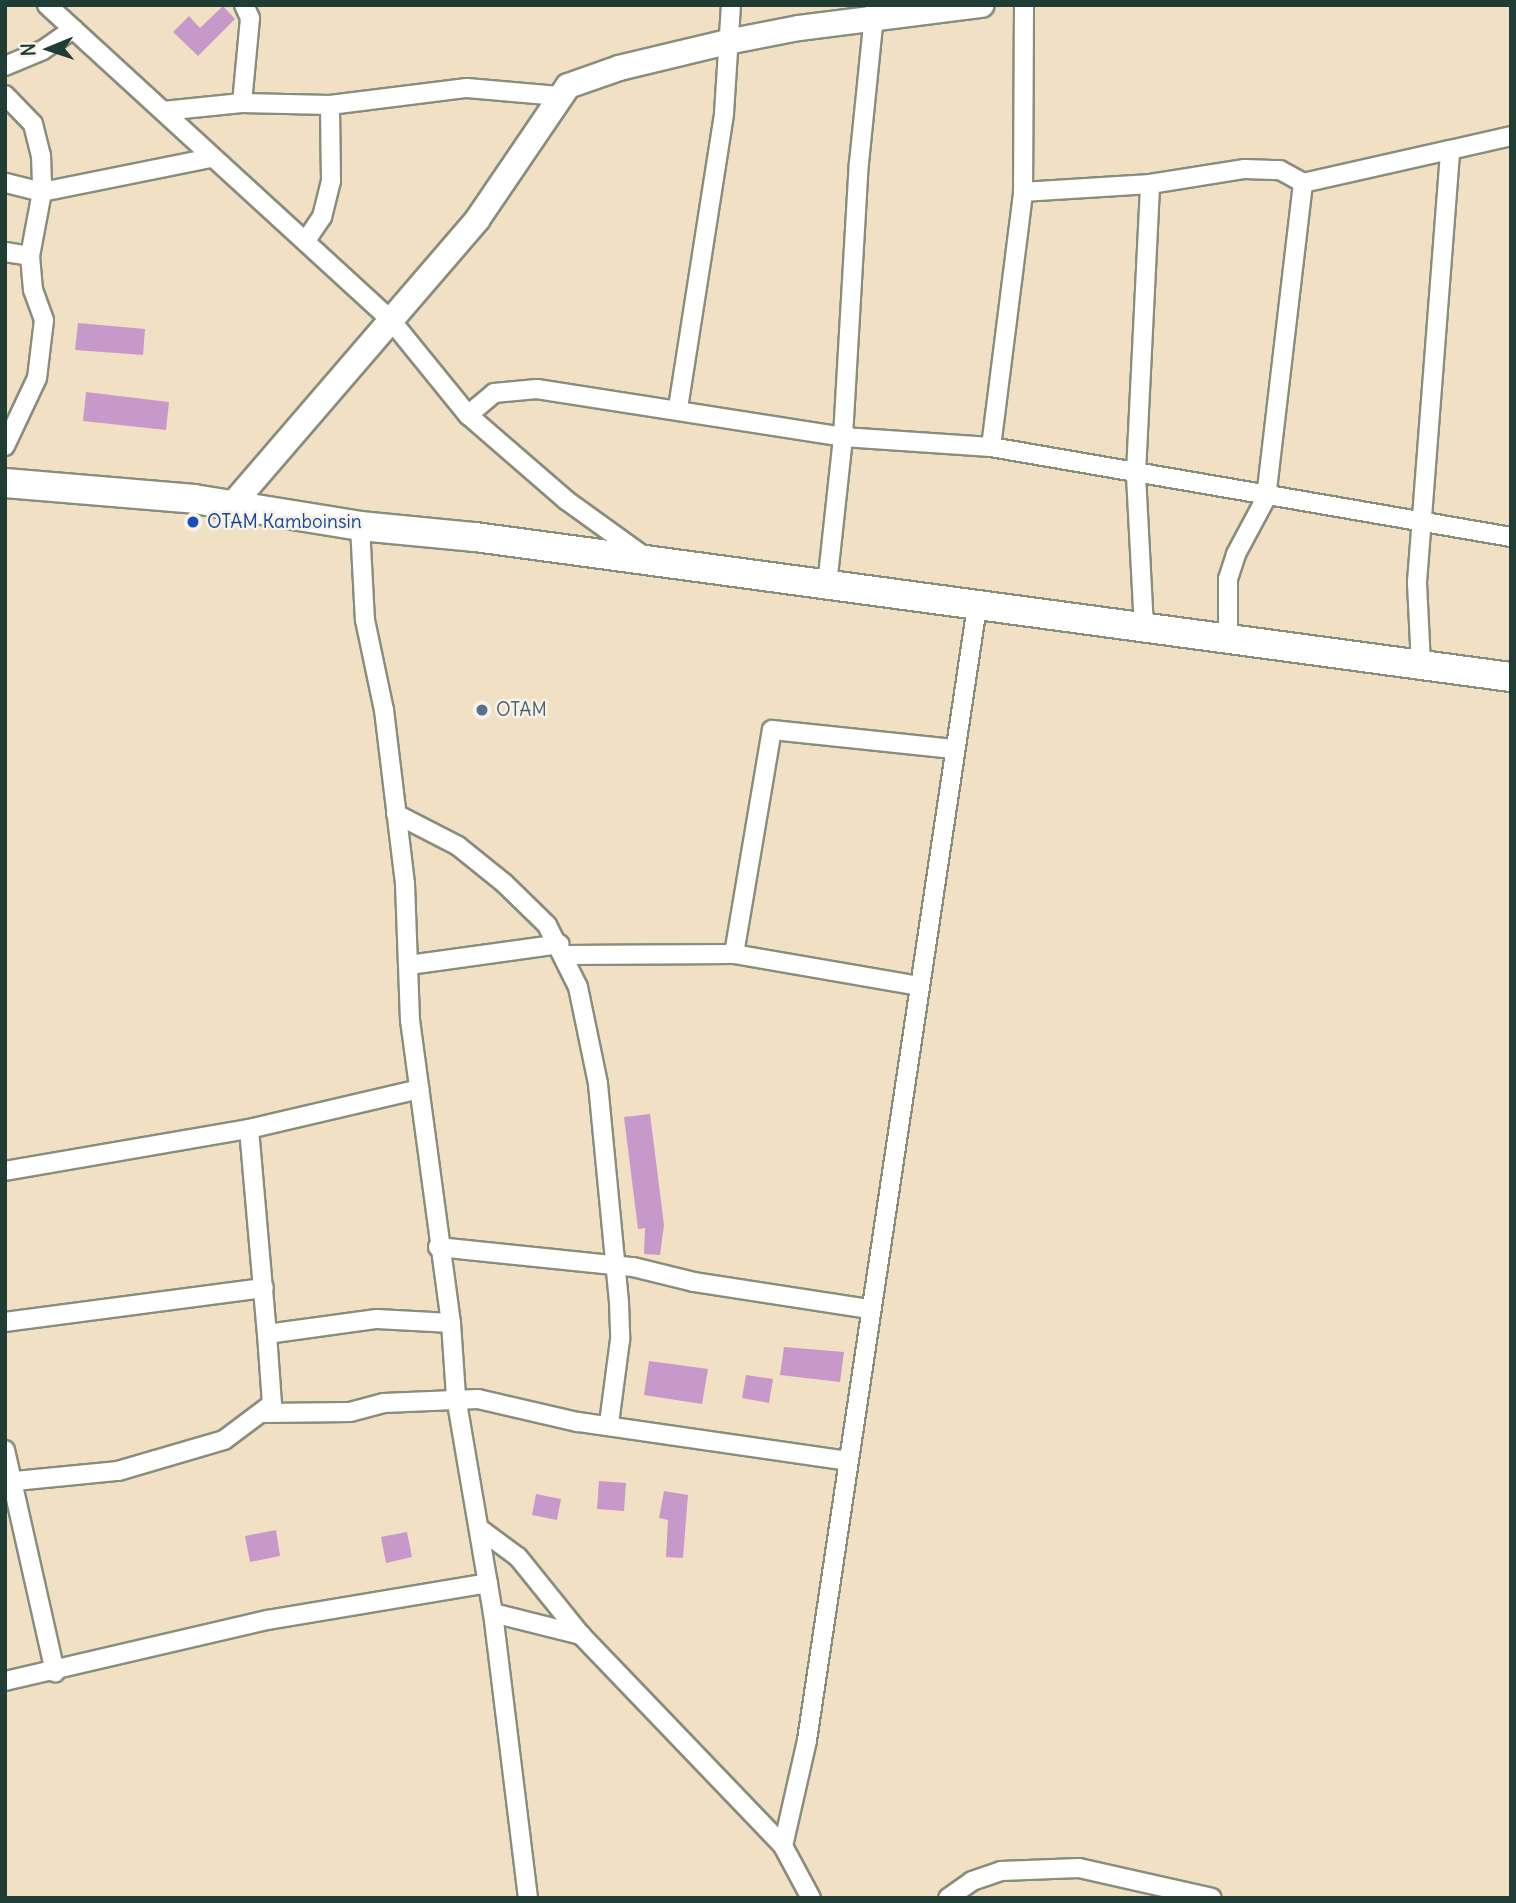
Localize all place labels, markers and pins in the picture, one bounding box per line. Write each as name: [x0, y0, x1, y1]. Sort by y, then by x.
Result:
place label: OTAM Kamboinsin: [207, 511, 362, 533]
marker: OTAM Kamboinsin: [185, 514, 201, 530]
place label: OTAM: [496, 699, 547, 721]
marker: OTAM: [474, 702, 490, 718]

